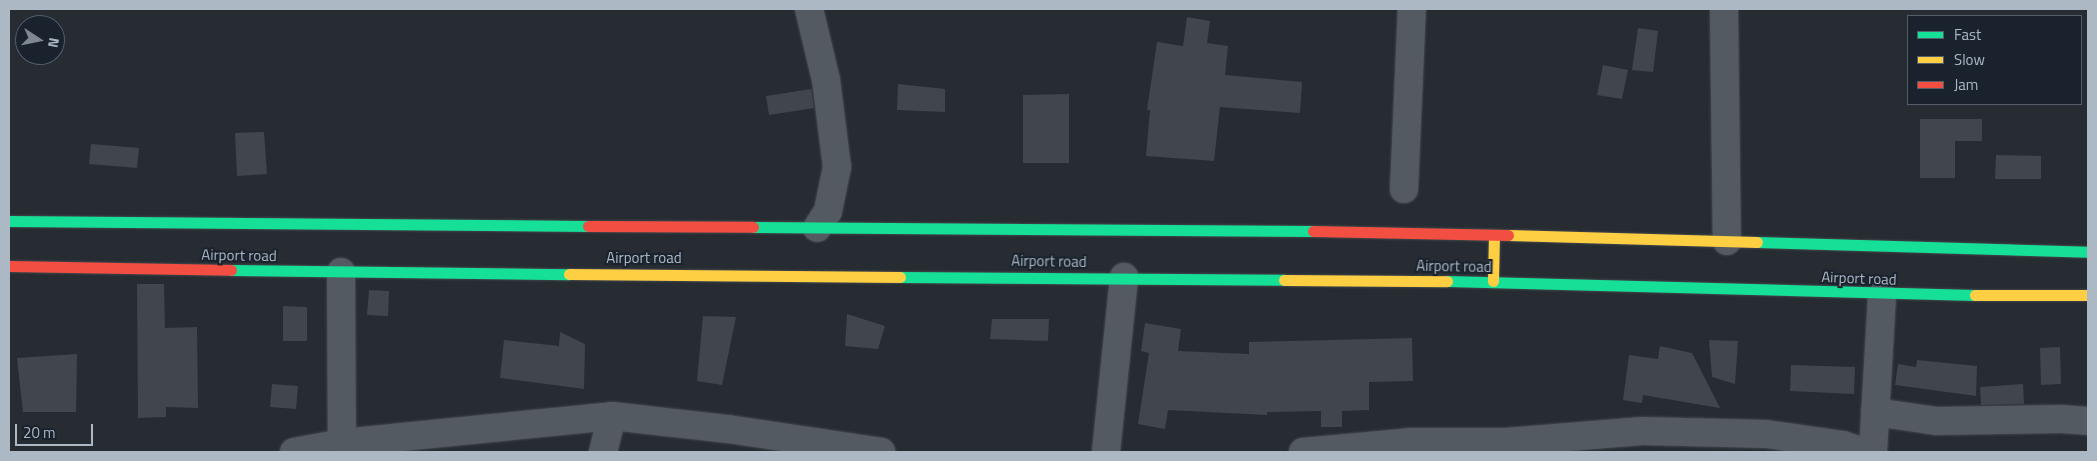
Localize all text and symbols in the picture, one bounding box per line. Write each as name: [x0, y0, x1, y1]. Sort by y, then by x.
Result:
north arrow: [15, 15, 65, 65]
legend: [1907, 15, 2082, 105]
text: Fast: [1954, 23, 1981, 46]
text: N: [43, 36, 65, 50]
text: Slow: [1954, 48, 1985, 71]
text: Jam: [1954, 73, 1978, 96]
street label: Airport road: [201, 245, 277, 265]
street label: Airport road: [606, 249, 682, 267]
street label: Airport road: [1011, 251, 1087, 271]
street label: Airport road: [1416, 256, 1492, 276]
street label: Airport road: [1821, 268, 1897, 288]
scale bar: [18, 414, 95, 446]
text: 20 m: [23, 421, 56, 444]

